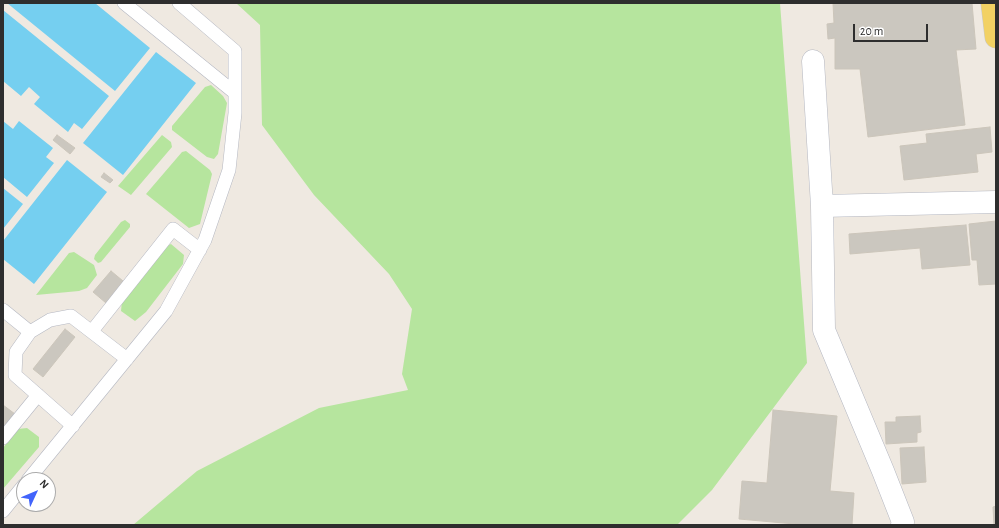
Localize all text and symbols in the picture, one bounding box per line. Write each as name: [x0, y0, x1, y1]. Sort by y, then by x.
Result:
scale bar: [855, 16, 930, 42]
text: 20 m: [860, 25, 883, 37]
north arrow: [16, 472, 56, 512]
text: N: [38, 477, 51, 491]

